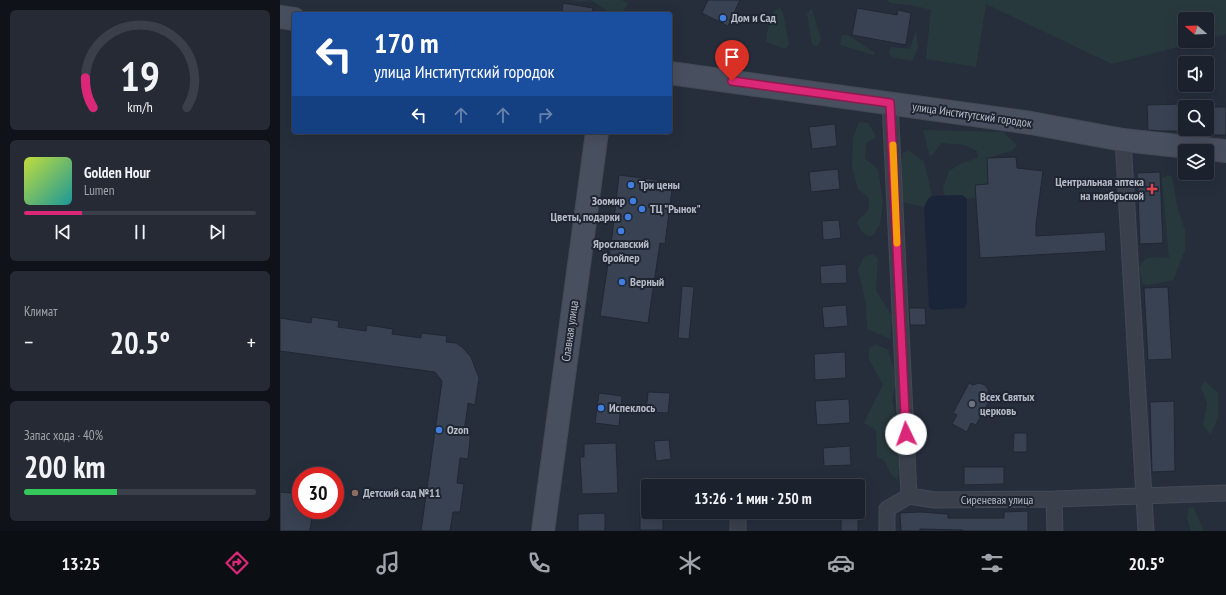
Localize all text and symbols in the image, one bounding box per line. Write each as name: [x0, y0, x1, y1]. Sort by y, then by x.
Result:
place label: Дом и Сад: [731, 10, 776, 25]
north arrow: [1178, 12, 1214, 48]
map controls: [1178, 12, 1214, 180]
marker: Дом и Сад: [718, 13, 728, 23]
text: 170 m: [374, 24, 438, 61]
icon: left: [308, 28, 360, 80]
pin: [715, 40, 749, 81]
icon: arrive: [721, 46, 743, 68]
text: 19: [120, 49, 160, 102]
button: sound: [1178, 56, 1214, 92]
text: улица Институтский городок: [374, 60, 555, 83]
text: km/h: [127, 97, 153, 116]
street label: улица Институтский городок: [911, 99, 1033, 130]
button: search: [1178, 100, 1214, 136]
icon: left: [408, 104, 430, 126]
icon: ahead: [450, 104, 472, 126]
icon: ahead: [492, 104, 514, 126]
icon: right: [534, 104, 556, 126]
button: layers: [1178, 144, 1214, 180]
text: Golden Hour: [84, 163, 151, 182]
place label: Центральная аптека на ноябрьской: [1055, 174, 1144, 203]
place label: Три цены: [639, 177, 680, 192]
marker: Три цены: [626, 180, 636, 190]
text: Lumen: [84, 182, 114, 199]
marker: Центральная аптека на ноябрьской: [1147, 184, 1157, 194]
place label: Зоомир: [592, 193, 626, 208]
marker: Зоомир: [628, 196, 638, 206]
place label: ТЦ "Рынок": [650, 201, 701, 216]
marker: ТЦ "Рынок": [637, 204, 647, 214]
place label: Цветы, подарки: [551, 209, 620, 224]
marker: Цветы, подарки: [623, 212, 633, 222]
icon: previous: [52, 221, 74, 243]
icon: pause: [129, 221, 151, 243]
icon: next: [206, 221, 228, 243]
marker: Ярославский бройлер: [616, 226, 626, 236]
place label: Ярославский бройлер: [593, 236, 649, 265]
place label: Верный: [630, 274, 664, 289]
marker: Верный: [617, 277, 627, 287]
street label: Славная улица: [558, 299, 581, 362]
text: Климат: [24, 303, 57, 320]
text: 20.5°: [110, 323, 170, 362]
text: −: [24, 328, 33, 356]
text: +: [247, 328, 256, 356]
place label: Всех Святых церковь: [980, 389, 1035, 418]
marker: Всех Святых церковь: [967, 399, 977, 409]
place label: Испеклось: [609, 400, 655, 415]
marker: Испеклось: [596, 403, 606, 413]
position arrow: [885, 413, 927, 455]
place label: Ozon: [447, 422, 469, 437]
marker: Ozon: [434, 425, 444, 435]
text: Запас хода · 40%: [24, 427, 103, 444]
text: 200 km: [24, 447, 105, 486]
speed limit sign: 30: [292, 467, 344, 519]
place label: Детский сад №11: [363, 485, 441, 500]
marker: Детский сад №11: [350, 488, 360, 498]
text: 13:26 · 1 мин · 250 m: [694, 489, 812, 508]
street label: Сиреневая улица: [961, 492, 1033, 507]
icon: directions: [223, 549, 251, 577]
icon: music: [374, 549, 402, 577]
icon: phone: [525, 549, 553, 577]
icon: climate: [676, 549, 704, 577]
icon: car: [827, 549, 855, 577]
icon: filters: [978, 549, 1006, 577]
text: 13:25: [61, 552, 100, 575]
text: 20.5°: [1128, 552, 1165, 575]

